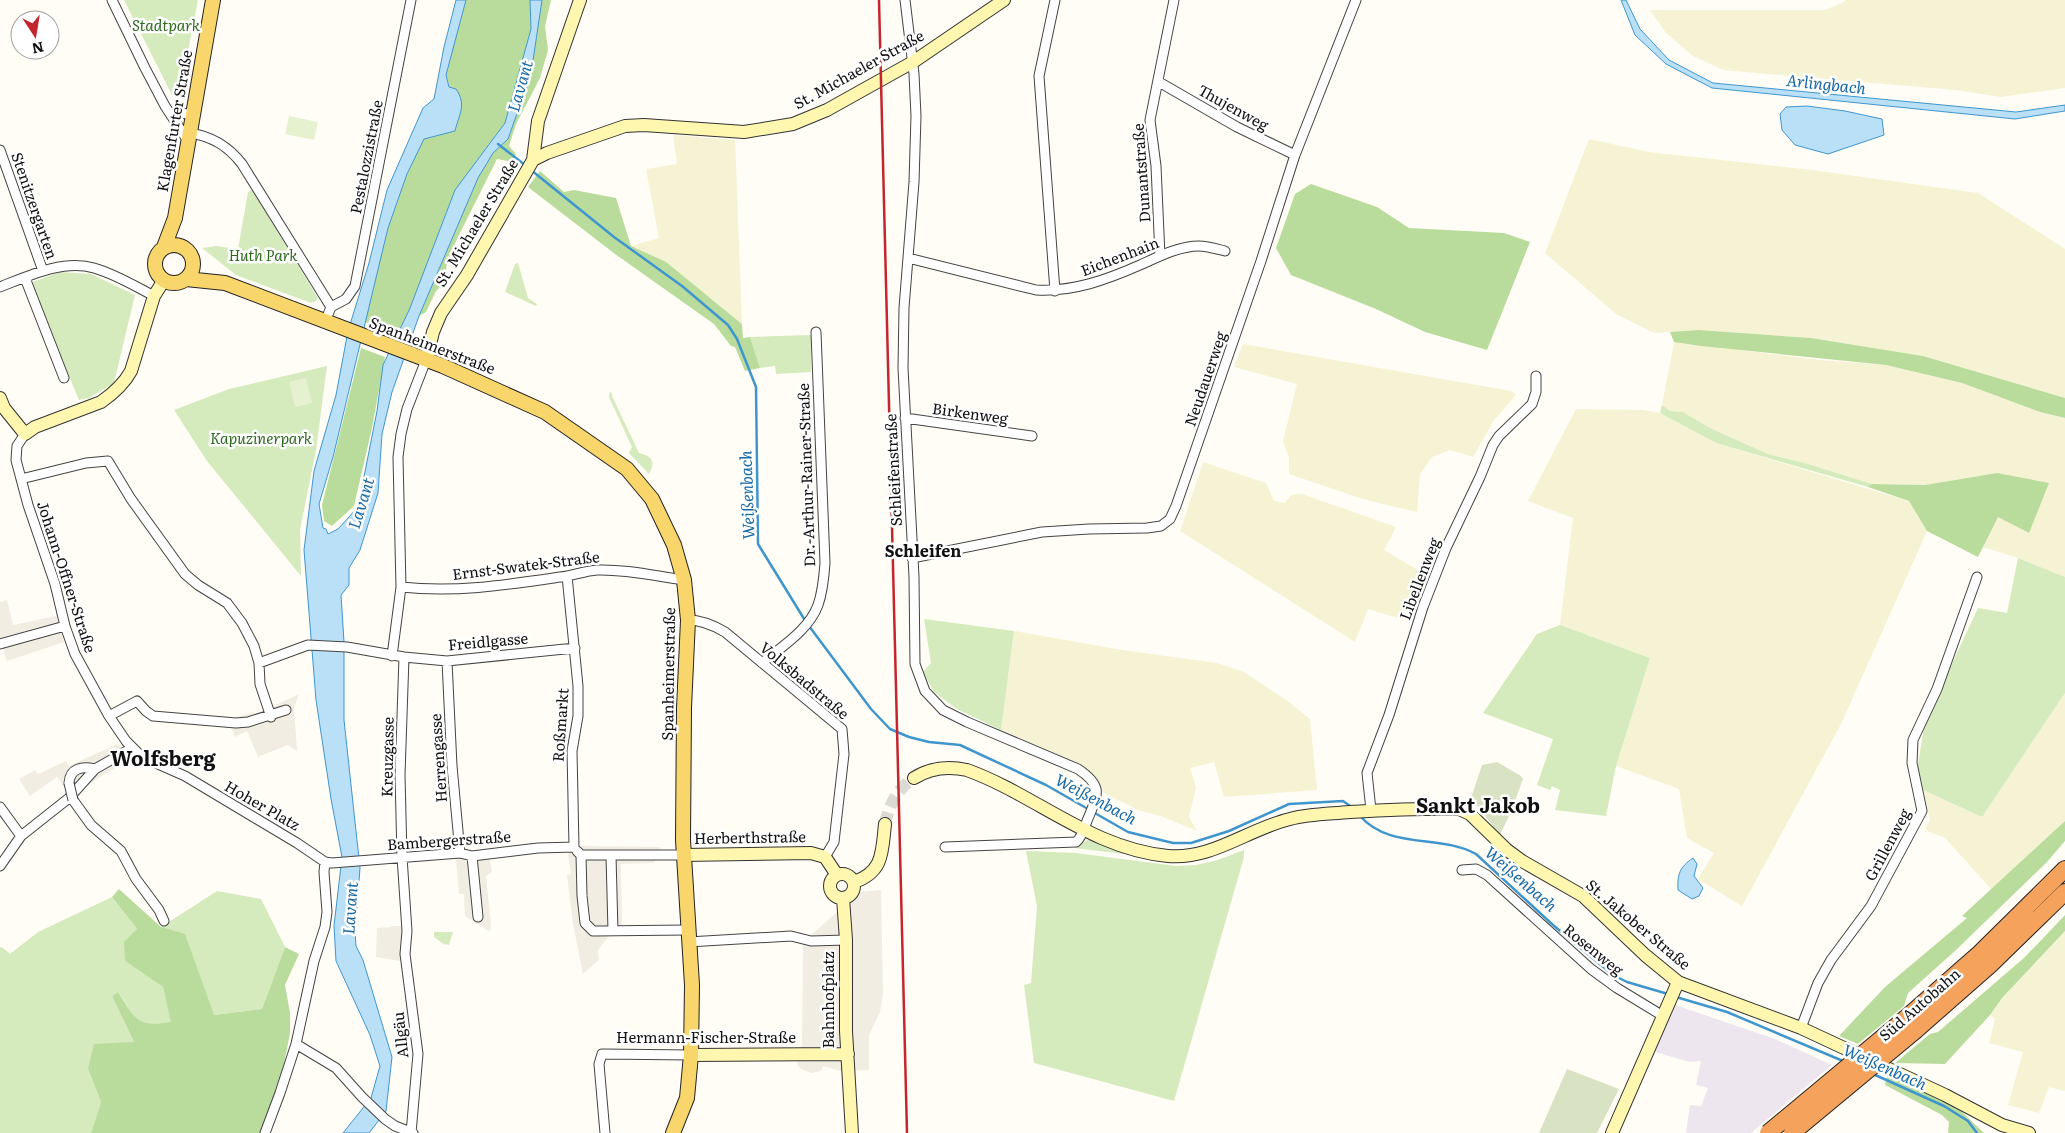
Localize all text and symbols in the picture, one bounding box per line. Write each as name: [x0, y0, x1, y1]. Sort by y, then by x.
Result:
north arrow: [10, 10, 60, 60]
park label: Stadtpark: [132, 13, 201, 36]
street label: St. Michaeler Straße: [789, 23, 928, 114]
text: N: [30, 38, 46, 60]
street label: Klagenfurter Straße: [150, 48, 197, 194]
water label: Lavant: [500, 57, 538, 114]
water label: Arlingbach: [1785, 67, 1868, 99]
street label: Thujenweg: [1194, 78, 1274, 136]
street label: Pestalozzistraße: [343, 97, 388, 216]
street label: Dunantstraße: [1126, 122, 1155, 224]
street label: Stenitzergarten: [6, 149, 65, 262]
street label: St. Michaeler Straße: [428, 154, 523, 291]
street label: Eichenhain: [1077, 230, 1162, 281]
park label: Huth Park: [229, 243, 298, 266]
street label: Spanheimerstraße: [366, 310, 499, 379]
street label: Neudauerweg: [1178, 327, 1232, 429]
street label: Dr.-Arthur-Rainer-Straße: [791, 383, 820, 567]
street label: Birkenweg: [931, 396, 1010, 429]
street label: Schleifenstraße: [878, 413, 907, 527]
park label: Kapuzinerpark: [210, 426, 313, 449]
water label: Weißenbach: [732, 449, 760, 540]
water label: Lavant: [341, 473, 379, 531]
street label: Johann-Offner-Straße: [32, 498, 103, 656]
street label: Libellenweg: [1392, 533, 1445, 623]
district label: Schleifen: [885, 538, 961, 562]
street label: Ernst-Swatek-Straße: [451, 544, 601, 585]
street label: Spanheimerstraße: [655, 607, 680, 741]
street label: Freidlgasse: [447, 626, 529, 655]
street label: Volksbadstraße: [755, 636, 855, 724]
street label: Roßmarkt: [545, 687, 574, 762]
street label: Herrengasse: [423, 713, 452, 803]
street label: Kreuzgasse: [374, 716, 399, 797]
district label: Wolfsberg: [110, 742, 217, 772]
water label: Weißenbach: [1051, 767, 1142, 830]
street label: Hoher Platz: [221, 774, 305, 836]
district label: Sankt Jakob: [1416, 789, 1540, 819]
street label: Grillenweg: [1858, 803, 1916, 885]
street label: Bambergerstraße: [386, 824, 512, 855]
street label: Herberthstraße: [694, 824, 806, 849]
water label: Weißenbach: [1480, 840, 1564, 917]
street label: St. Jakober Straße: [1582, 873, 1697, 975]
water label: Lavant: [335, 880, 363, 935]
street label: Rosenweg: [1559, 917, 1629, 981]
street label: Bahnhofplatz: [816, 951, 839, 1049]
street label: Süd Autobahn: [1873, 962, 1965, 1046]
street label: Allgäu: [386, 1010, 413, 1059]
street label: Hermann-Fischer-Straße: [616, 1025, 796, 1048]
water label: Weißenbach: [1840, 1037, 1932, 1095]

